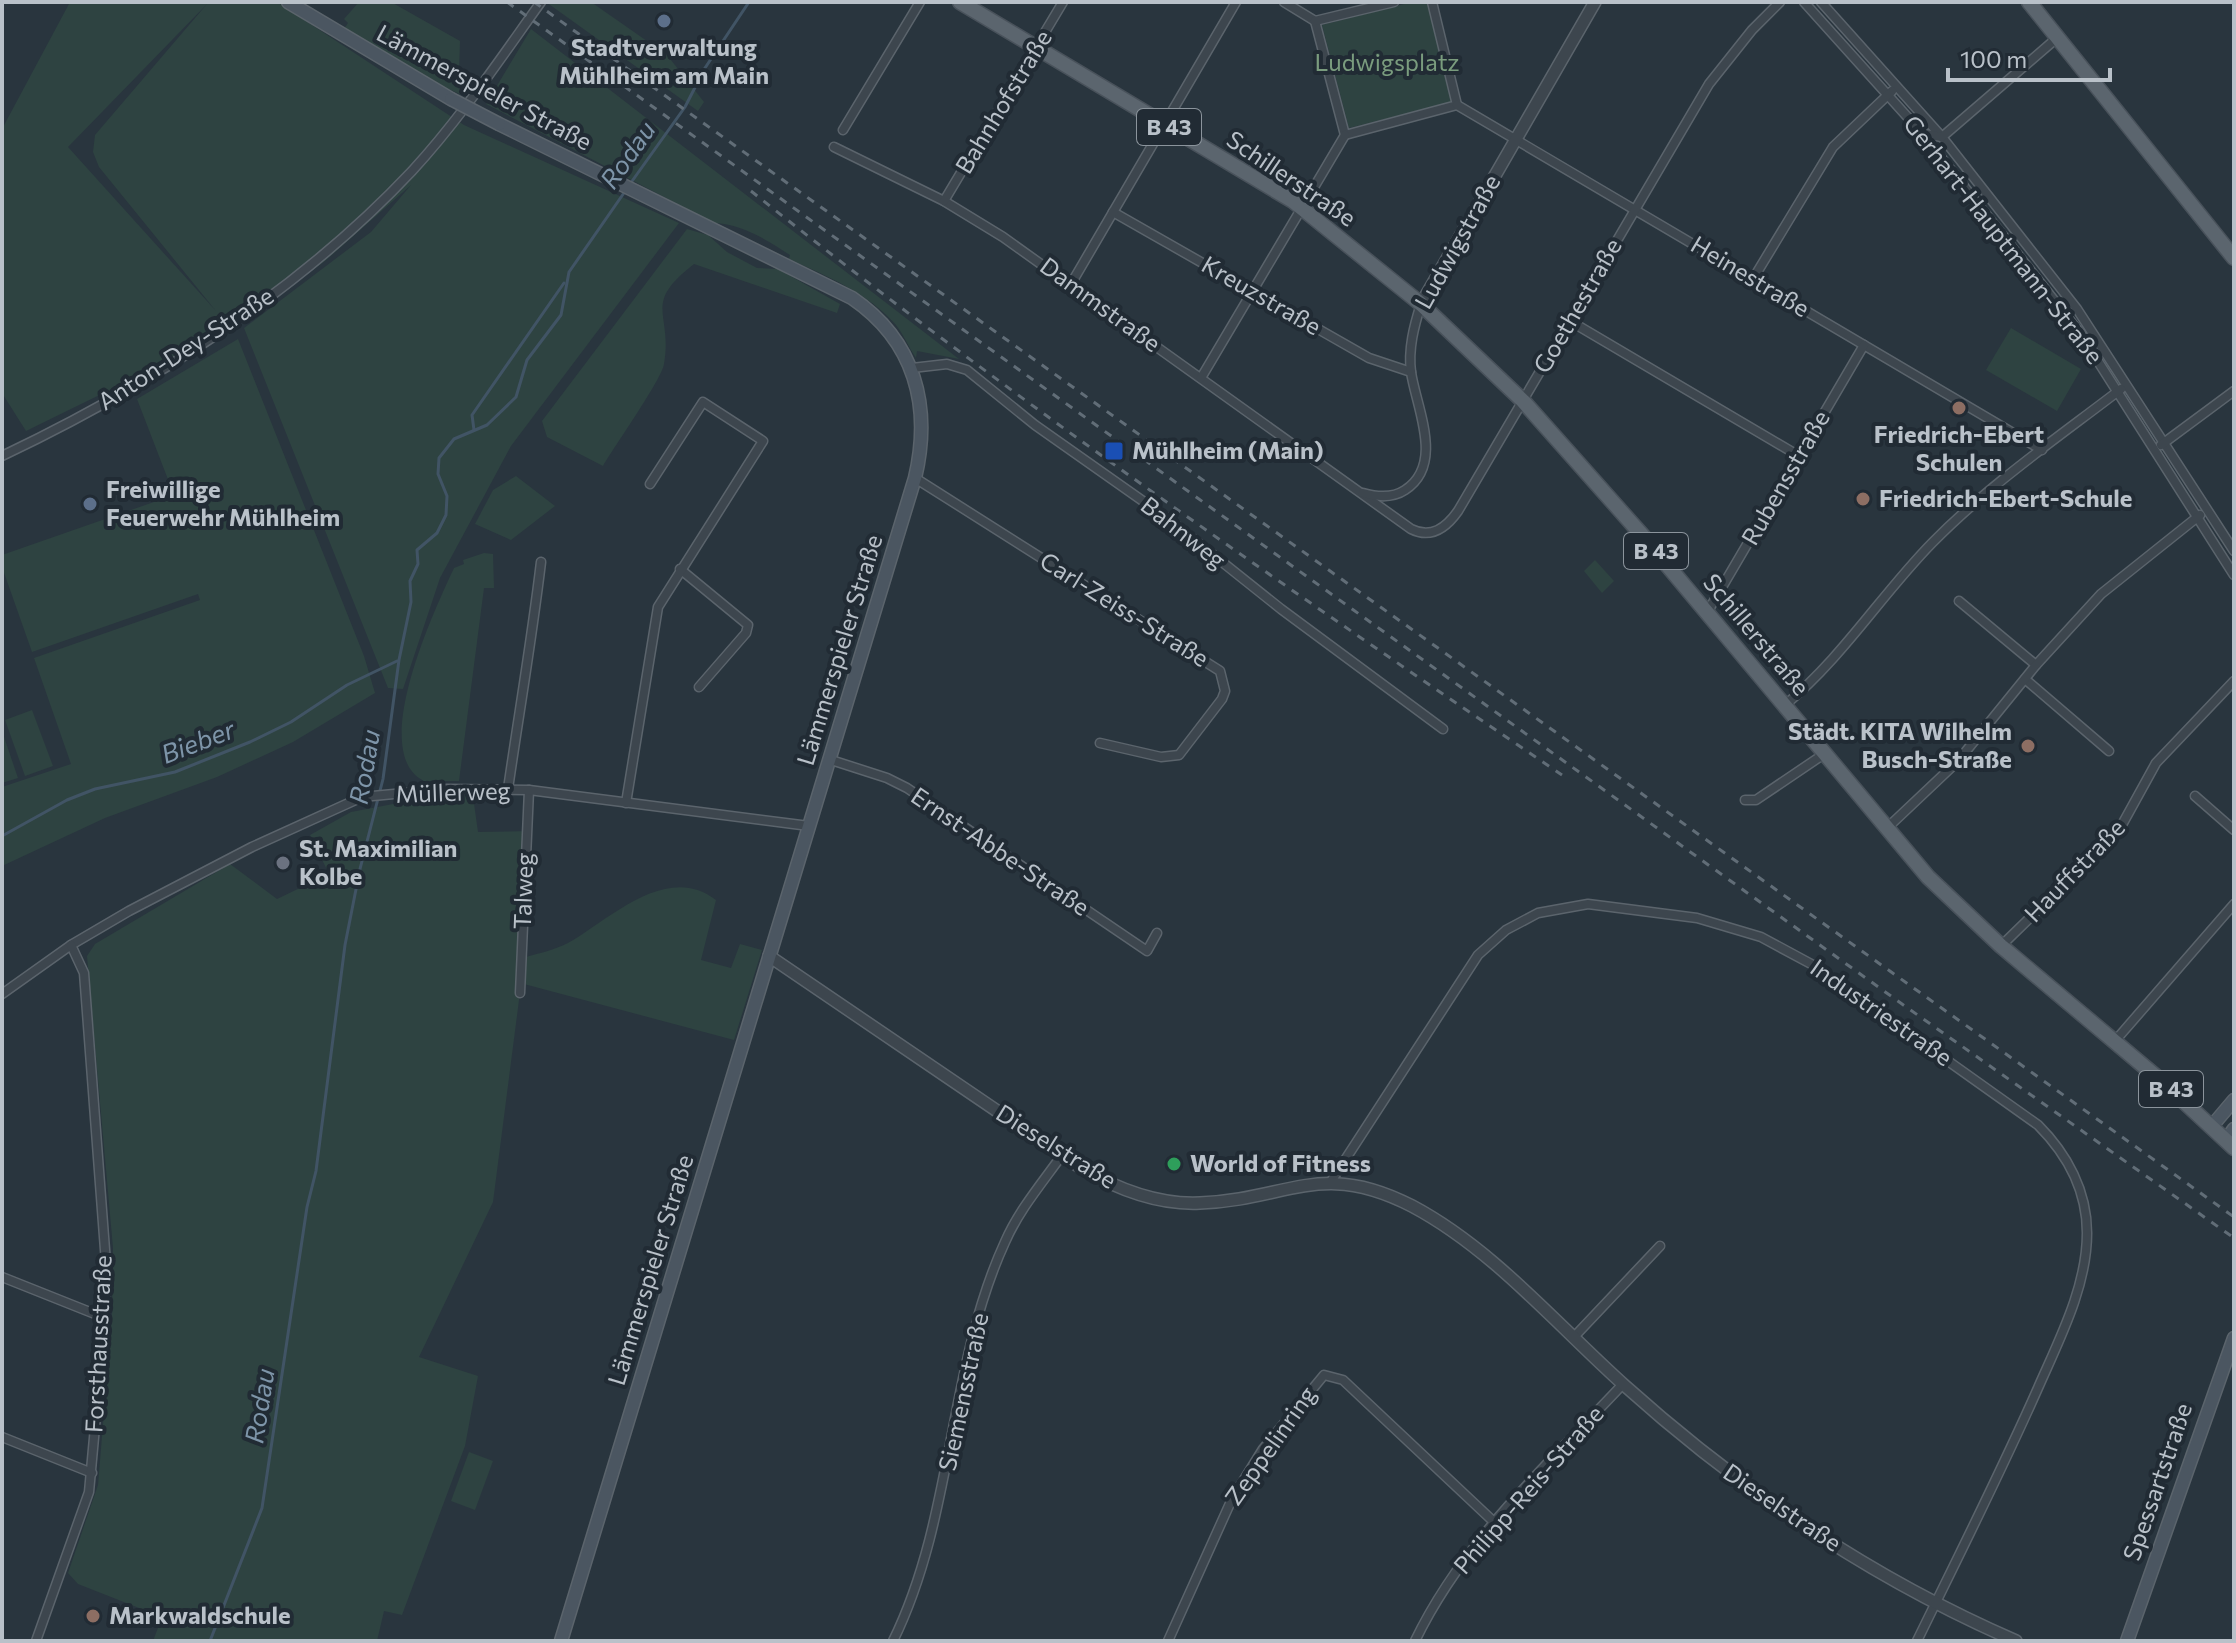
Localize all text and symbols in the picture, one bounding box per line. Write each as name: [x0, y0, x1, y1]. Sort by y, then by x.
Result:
marker: Stadtverwaltung Mühlheim am Main: [655, 12, 673, 30]
street label: Lämmerspieler Straße: [372, 18, 597, 156]
street label: Bahnhofstraße: [948, 24, 1057, 178]
place label: Stadtverwaltung Mühlheim am Main: [559, 32, 769, 89]
scale bar: [1948, 32, 2110, 82]
text: 100 m: [1960, 44, 2027, 73]
park label: Ludwigsplatz: [1315, 47, 1460, 76]
road number: B 43: [1137, 109, 1201, 145]
street label: Gerhart-Hauptmann-Straße: [1898, 109, 2110, 369]
water label: Rodau: [592, 114, 661, 194]
street label: Schillerstraße: [1222, 124, 1362, 232]
street label: Ludwigstraße: [1408, 169, 1506, 314]
street label: Heinestraße: [1686, 229, 1815, 322]
street label: Goethestraße: [1527, 233, 1627, 378]
street label: Kreuzstraße: [1197, 249, 1327, 341]
street label: Dammstraße: [1035, 250, 1167, 357]
street label: Anton-Dey-Straße: [92, 280, 278, 415]
marker: Friedrich-Ebert Schulen: [1950, 399, 1968, 417]
street label: Rubensstraße: [1734, 405, 1835, 550]
place label: Friedrich-Ebert Schulen: [1874, 419, 2044, 476]
place label: Mühlheim (Main): [1132, 435, 1324, 464]
marker: Mühlheim (Main): [1103, 440, 1125, 462]
place label: Freiwillige Feuerwehr Mühlheim: [106, 474, 340, 531]
place label: Friedrich-Ebert-Schule: [1879, 483, 2132, 512]
street label: Bahnweg: [1136, 490, 1232, 574]
marker: Friedrich-Ebert-Schule: [1854, 490, 1872, 508]
marker: Freiwillige Feuerwehr Mühlheim: [81, 495, 99, 513]
street label: Lämmerspieler Straße: [790, 531, 887, 768]
road number: B 43: [1624, 533, 1688, 569]
street label: Carl-Zeiss-Straße: [1035, 545, 1215, 672]
street label: Schillerstraße: [1698, 567, 1816, 701]
water label: Bieber: [156, 712, 240, 769]
place label: Städt. KITA Wilhelm Busch-Straße: [1788, 716, 2012, 773]
water label: Rodau: [342, 727, 385, 806]
marker: Städt. KITA Wilhelm Busch-Straße: [2019, 737, 2037, 755]
street label: Müllerweg: [395, 775, 511, 808]
street label: Ernst-Abbe-Straße: [906, 780, 1095, 921]
street label: Hauffstraße: [2018, 812, 2130, 927]
place label: St. Maximilian Kolbe: [299, 833, 457, 890]
street label: Talweg: [507, 852, 538, 930]
marker: St. Maximilian Kolbe: [274, 854, 292, 872]
street label: Industriestraße: [1805, 952, 1958, 1071]
road number: B 43: [2139, 1071, 2203, 1107]
street label: Dieselstraße: [991, 1097, 1122, 1194]
place label: World of Fitness: [1190, 1148, 1371, 1177]
street label: Lämmerspieler Straße: [601, 1151, 698, 1388]
marker: World of Fitness: [1165, 1155, 1183, 1173]
street label: Forsthausstraße: [78, 1254, 117, 1433]
street label: Siemensstraße: [932, 1310, 993, 1473]
water label: Rodau: [237, 1366, 280, 1445]
street label: Zeppelinring: [1218, 1380, 1321, 1510]
street label: Philipp-Reis-Straße: [1447, 1399, 1609, 1579]
street label: Spessartstraße: [2116, 1399, 2197, 1564]
street label: Dieselstraße: [1718, 1457, 1847, 1557]
place label: Markwaldschule: [109, 1600, 291, 1629]
marker: Markwaldschule: [84, 1607, 102, 1625]

